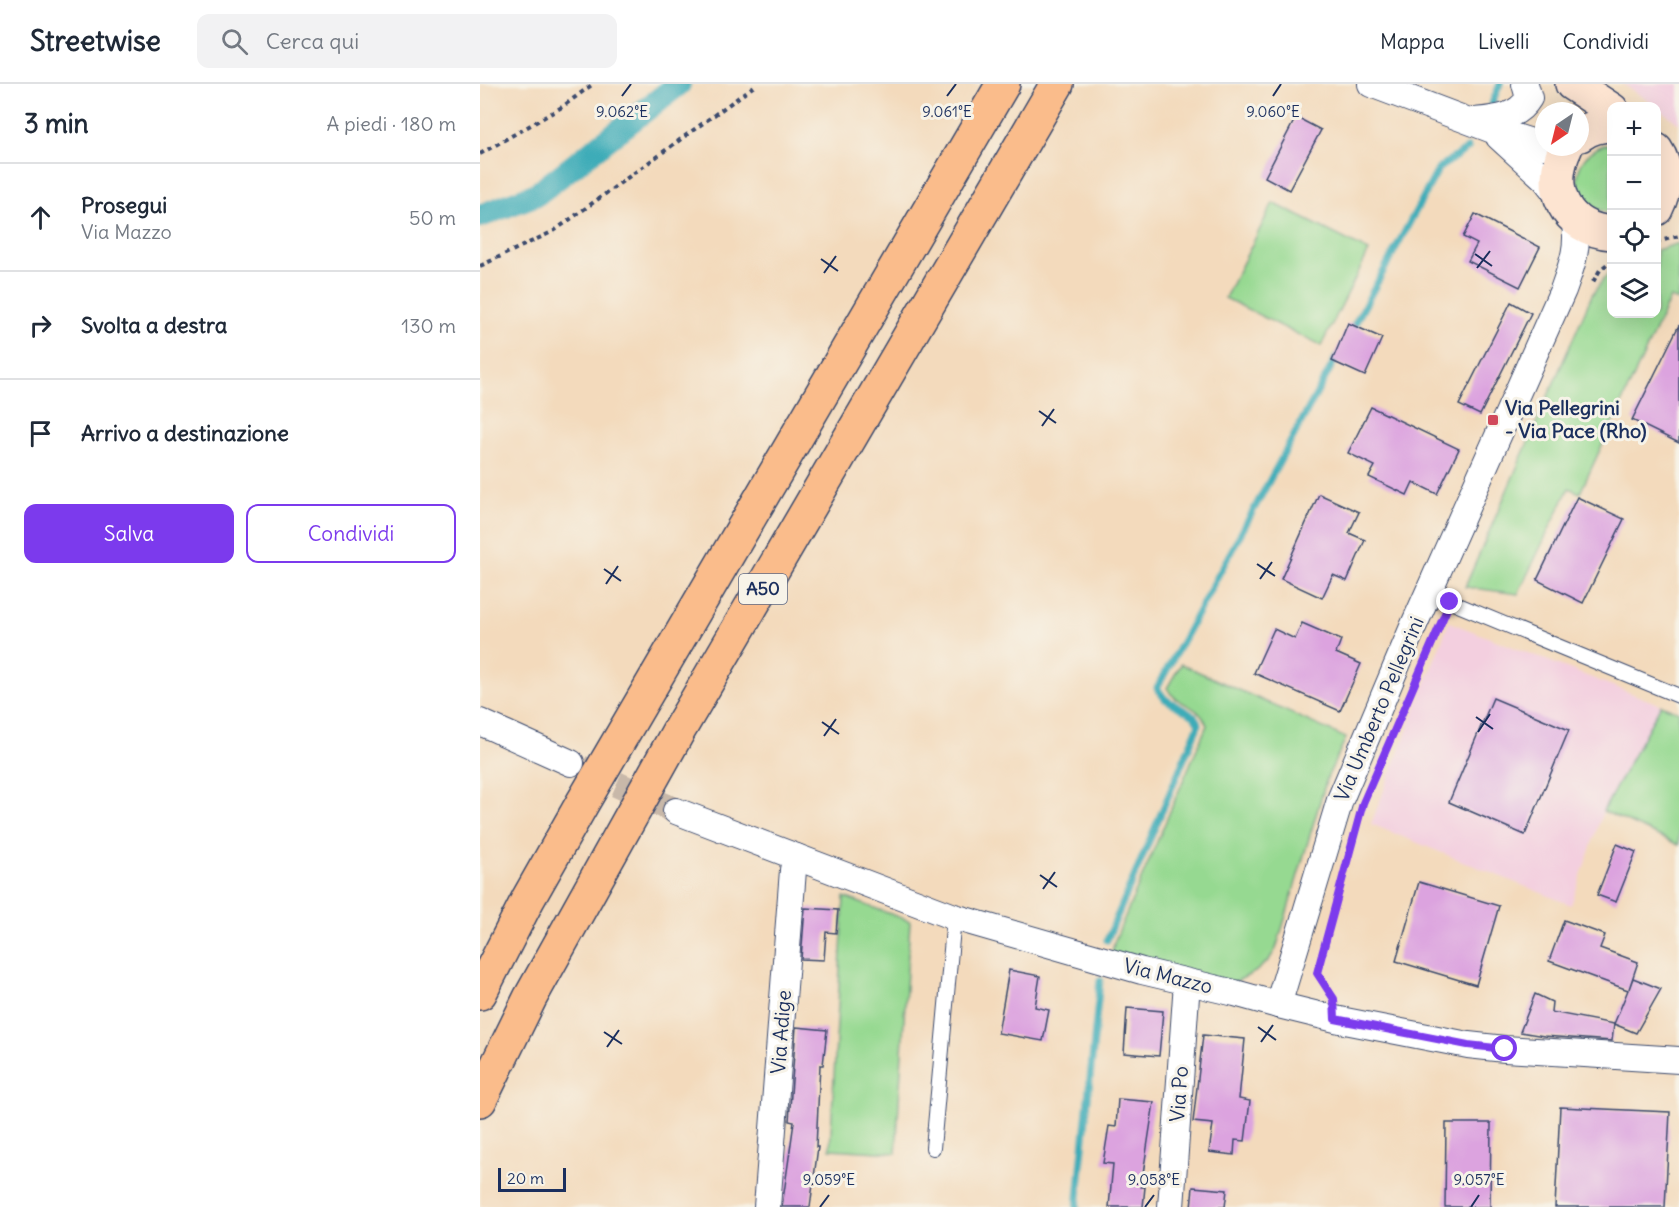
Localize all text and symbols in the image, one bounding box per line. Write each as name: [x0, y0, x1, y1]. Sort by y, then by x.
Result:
search box: [197, 14, 617, 68]
text: Streetwise: [30, 23, 161, 59]
icon: search: [218, 25, 251, 58]
text: Cerca qui: [266, 27, 359, 55]
text: Mappa: [1380, 28, 1445, 55]
text: Livelli: [1478, 28, 1529, 55]
text: Condividi: [1562, 28, 1649, 55]
text: 9.062°E: [596, 102, 648, 121]
text: 9.061°E: [922, 102, 972, 121]
text: 9.060°E: [1246, 102, 1300, 121]
north arrow: [1535, 102, 1589, 156]
map controls: [1607, 102, 1661, 318]
button: +: [1607, 102, 1661, 156]
text: 3 min: [24, 107, 89, 140]
text: A piedi · 180 m: [327, 111, 456, 136]
button: −: [1607, 156, 1661, 210]
text: Prosegui: [81, 191, 167, 219]
icon: ahead: [24, 201, 57, 234]
text: 50 m: [409, 205, 456, 230]
button: locate: [1607, 210, 1661, 264]
text: Via Mazzo: [81, 219, 172, 244]
button: layers: [1607, 264, 1661, 318]
icon: right: [24, 309, 57, 342]
text: Svolta a destra: [81, 311, 227, 339]
text: 130 m: [401, 313, 456, 338]
place label: Via Pellegrini - Via Pace (Rho): [1505, 395, 1647, 443]
marker: Via Pellegrini - Via Pace (Rho): [1486, 413, 1500, 427]
icon: arrive: [24, 417, 57, 450]
text: Arrivo a destinazione: [81, 419, 289, 447]
button: Salva: [24, 504, 234, 563]
button: Condividi: [246, 504, 456, 563]
road number: A50: [739, 574, 787, 604]
route end: [1436, 588, 1462, 614]
street label: Via Umberto Pellegrini: [1328, 613, 1429, 805]
street label: Via Mazzo: [1121, 952, 1215, 999]
street label: Via Adige: [765, 989, 796, 1075]
route start: [1491, 1035, 1517, 1061]
street label: Via Po: [1164, 1065, 1193, 1123]
scale bar: [498, 1165, 566, 1192]
text: 20 m: [507, 1168, 544, 1188]
text: 9.059°E: [803, 1170, 855, 1189]
text: 9.058°E: [1128, 1170, 1180, 1189]
text: 9.057°E: [1453, 1170, 1505, 1189]

